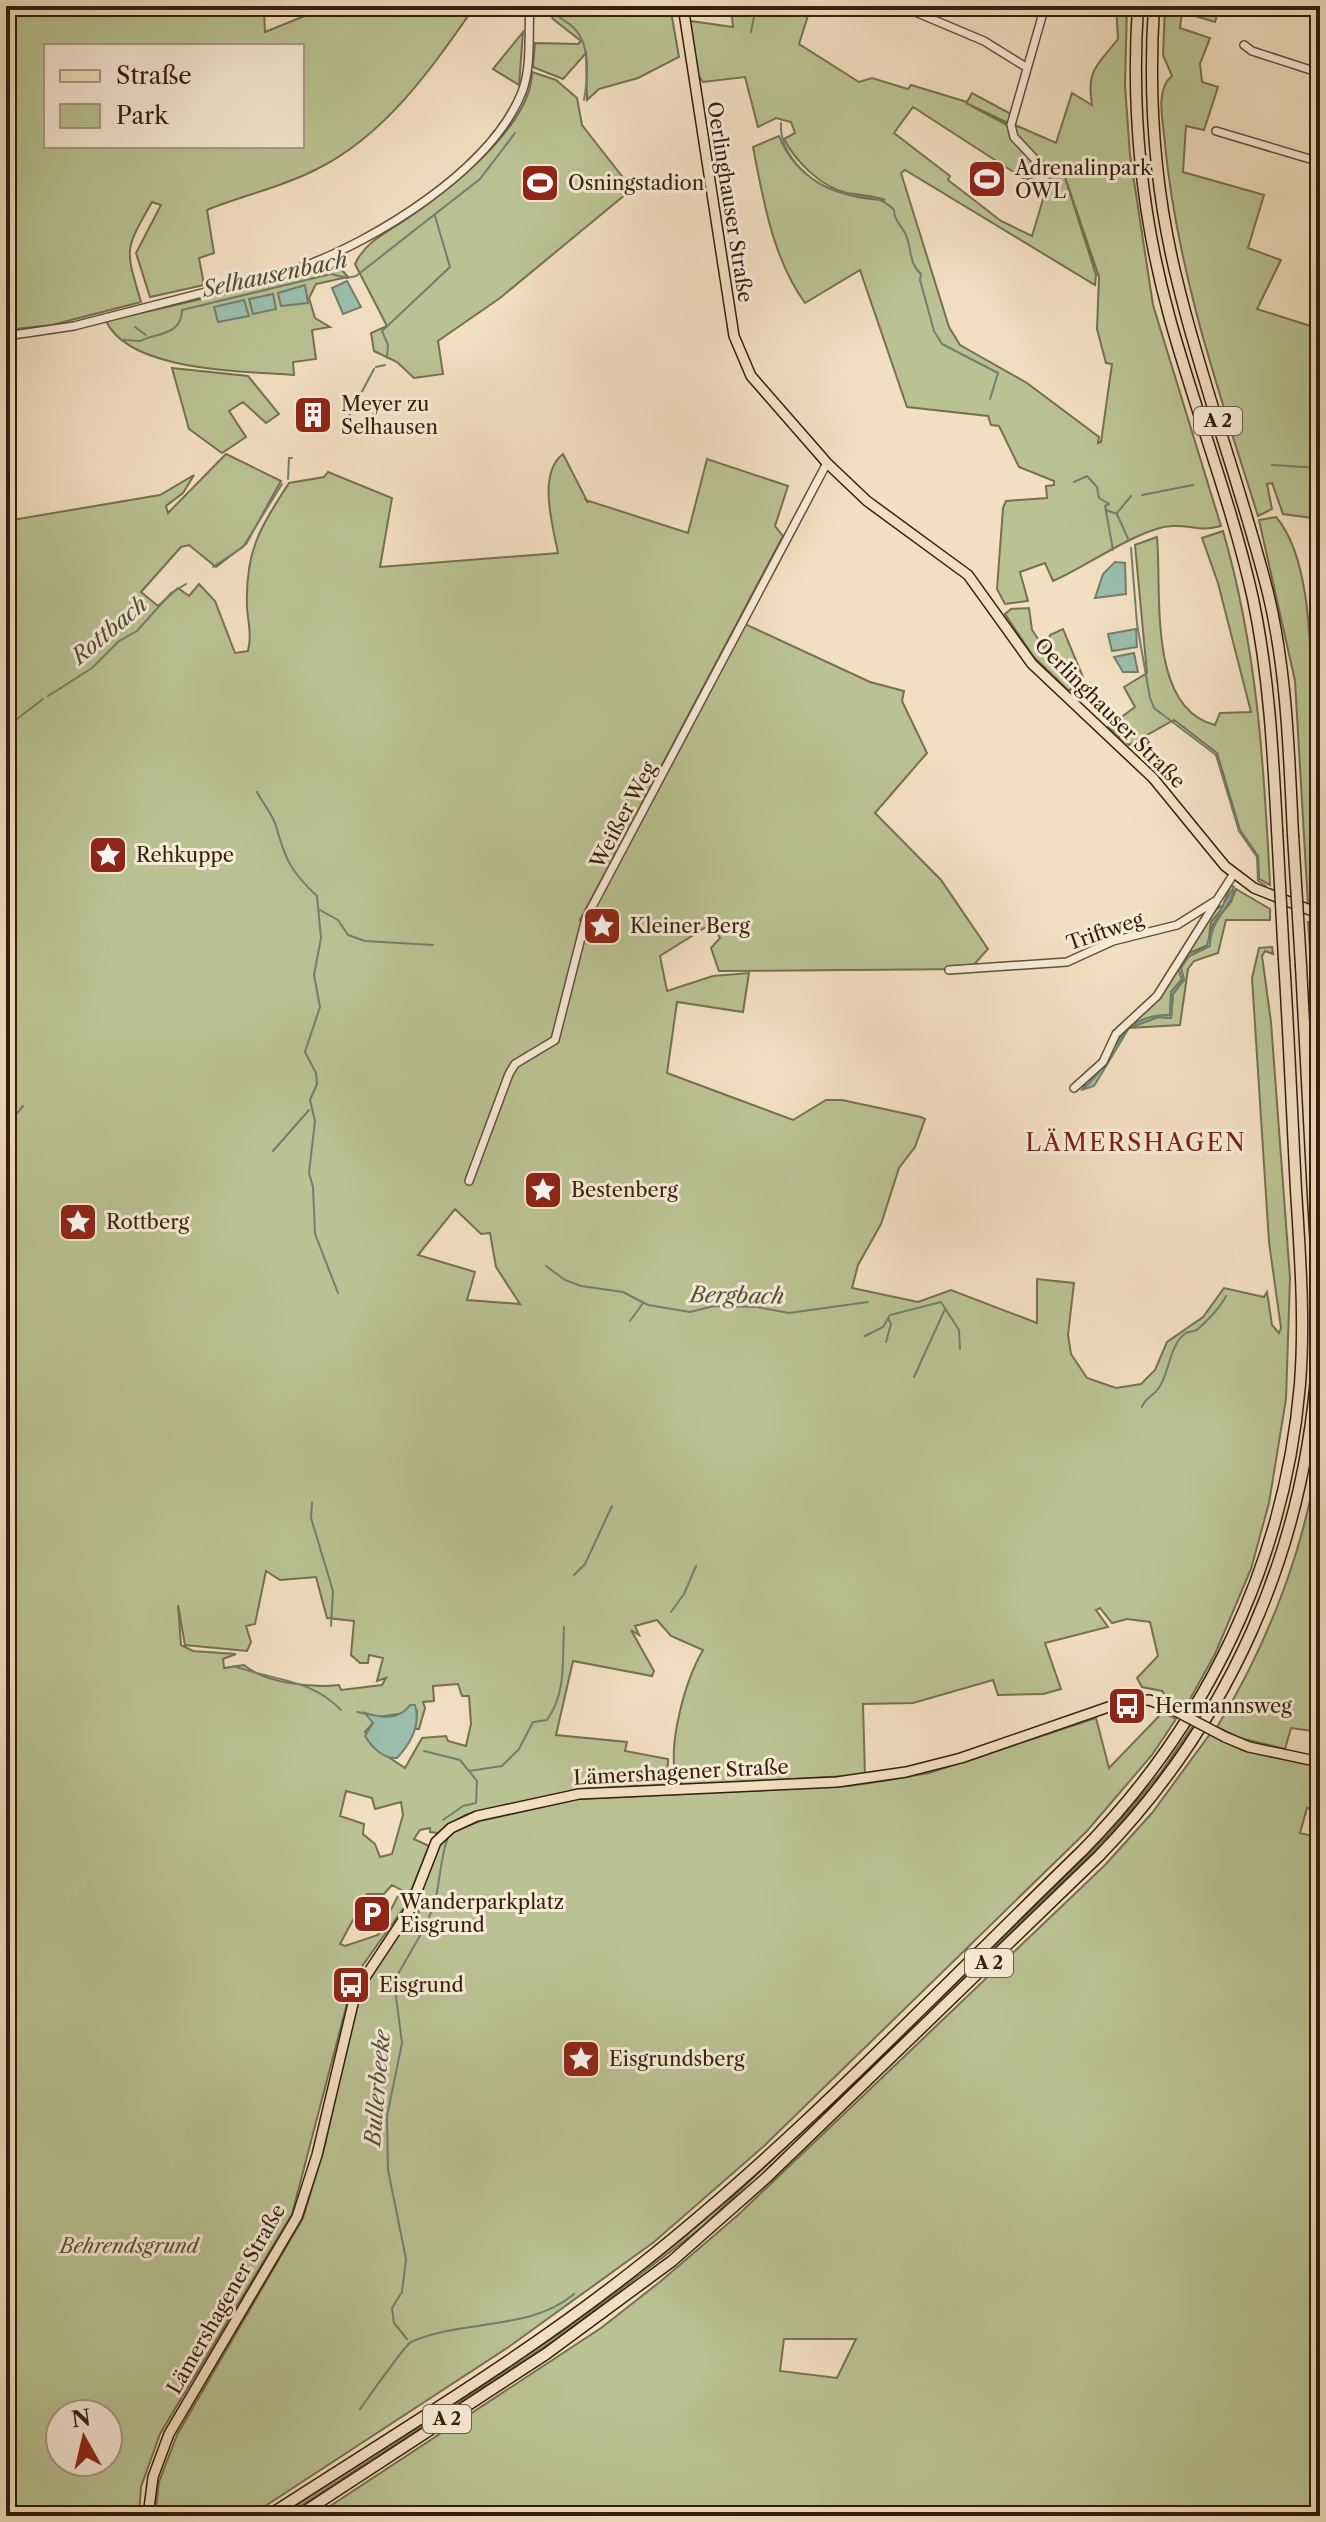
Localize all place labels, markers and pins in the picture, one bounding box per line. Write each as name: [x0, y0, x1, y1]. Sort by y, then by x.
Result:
place label: Adrenalinpark OWL: [1014, 156, 1153, 203]
sports icon: Adrenalinpark OWL: [966, 158, 1008, 200]
sports icon: Osningstadion: [519, 162, 561, 204]
place label: Osningstadion: [568, 171, 705, 195]
place label: Meyer zu Selhausen: [341, 392, 438, 439]
building icon: Meyer zu Selhausen: [292, 394, 334, 436]
place icon: Rehkuppe: [87, 834, 129, 876]
place label: Rehkuppe: [136, 843, 234, 867]
place icon: Kleiner Berg: [581, 905, 623, 947]
place label: Kleiner Berg: [630, 914, 750, 938]
place icon: Bestenberg: [522, 1169, 564, 1211]
place label: Bestenberg: [571, 1178, 678, 1202]
place icon: Rottberg: [57, 1201, 99, 1243]
place label: Rottberg: [106, 1210, 189, 1234]
bus stop icon: Hermannsweg: [1106, 1685, 1148, 1727]
place label: Hermannsweg: [1155, 1694, 1292, 1718]
place label: Wanderparkplatz Eisgrund: [399, 1890, 564, 1937]
parking icon: Wanderparkplatz Eisgrund: [351, 1893, 393, 1935]
bus stop icon: Eisgrund: [330, 1964, 372, 2006]
place label: Eisgrund: [379, 1973, 464, 1997]
place icon: Eisgrundsberg: [560, 2038, 602, 2080]
place label: Eisgrundsberg: [609, 2047, 745, 2071]

